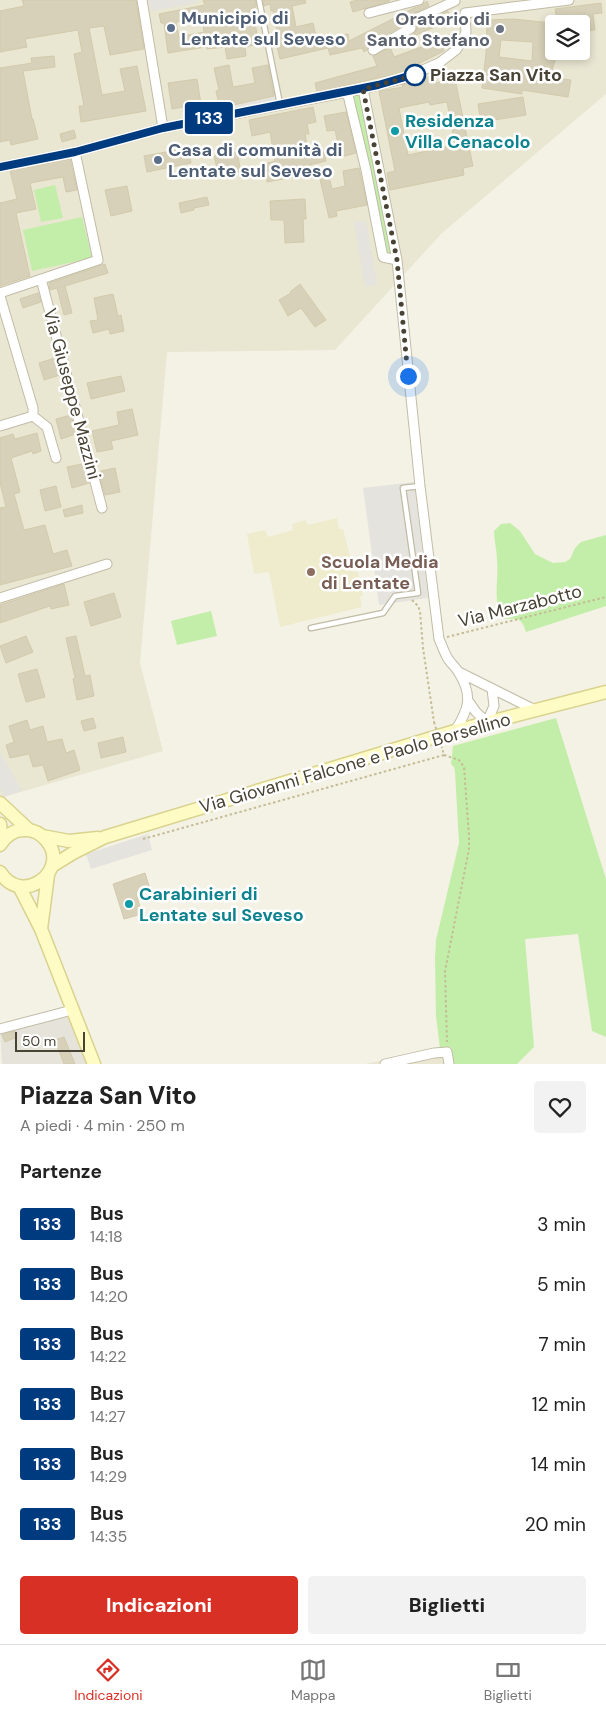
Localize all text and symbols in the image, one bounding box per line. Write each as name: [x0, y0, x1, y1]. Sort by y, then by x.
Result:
place label: Municipio di Lentate sul Seveso: [181, 6, 346, 51]
place label: Oratorio di Santo Stefano: [366, 7, 490, 52]
map controls: [545, 15, 590, 60]
button: layers: [545, 15, 590, 60]
marker: Municipio di Lentate sul Seveso: [165, 22, 177, 34]
marker: Oratorio di Santo Stefano: [494, 23, 506, 35]
place label: Piazza San Vito: [430, 63, 562, 87]
marker: Piazza San Vito: [404, 64, 426, 86]
line badge: 133: [180, 102, 238, 134]
text: 133: [195, 106, 223, 130]
place label: Residenza Villa Cenacolo: [405, 109, 531, 154]
marker: Residenza Villa Cenacolo: [389, 125, 401, 137]
place label: Casa di comunità di Lentate sul Seveso: [168, 138, 342, 183]
marker: Casa di comunità di Lentate sul Seveso: [152, 154, 164, 166]
street label: Via Giuseppe Mazzini: [38, 306, 106, 482]
your location: [396, 364, 421, 389]
place label: Scuola Media di Lentate: [321, 550, 439, 595]
marker: Scuola Media di Lentate: [305, 566, 317, 578]
street label: Via Marzabotto: [456, 579, 584, 633]
street label: Via Giovanni Falcone e Paolo Borsellino: [197, 707, 513, 819]
place label: Carabinieri di Lentate sul Seveso: [139, 882, 304, 927]
marker: Carabinieri di Lentate sul Seveso: [123, 898, 135, 910]
scale bar: [15, 1029, 85, 1052]
text: 50 m: [22, 1032, 56, 1050]
text: Piazza San Vito: [20, 1080, 197, 1111]
button: heart: [534, 1081, 586, 1133]
text: A piedi · 4 min · 250 m: [20, 1115, 185, 1136]
text: Partenze: [20, 1159, 102, 1184]
text: Bus: [90, 1201, 124, 1226]
text: 133: [33, 1212, 62, 1236]
text: 3 min: [537, 1212, 586, 1237]
text: 14:18: [90, 1226, 123, 1247]
text: Bus: [90, 1261, 124, 1286]
text: 133: [33, 1272, 62, 1296]
text: 5 min: [537, 1272, 586, 1297]
text: 14:20: [90, 1286, 128, 1307]
text: Bus: [90, 1321, 124, 1346]
text: 133: [33, 1332, 62, 1356]
text: 7 min: [538, 1332, 586, 1357]
text: 14:22: [90, 1346, 126, 1367]
text: Bus: [90, 1381, 124, 1406]
text: 133: [33, 1392, 62, 1416]
text: 12 min: [532, 1392, 586, 1417]
text: 14:27: [90, 1406, 125, 1427]
text: Bus: [90, 1441, 124, 1466]
text: 133: [33, 1452, 62, 1476]
text: 14 min: [531, 1452, 586, 1477]
text: 14:29: [90, 1466, 127, 1487]
text: Bus: [90, 1501, 124, 1526]
text: 133: [33, 1512, 62, 1536]
text: 20 min: [525, 1512, 586, 1537]
text: 14:35: [90, 1526, 127, 1547]
button: Indicazioni: [20, 1576, 298, 1634]
button: Biglietti: [308, 1576, 586, 1634]
tab: Indicazioni: [74, 1656, 143, 1704]
tab: Mappa: [291, 1656, 335, 1704]
tab: Biglietti: [484, 1656, 532, 1704]

